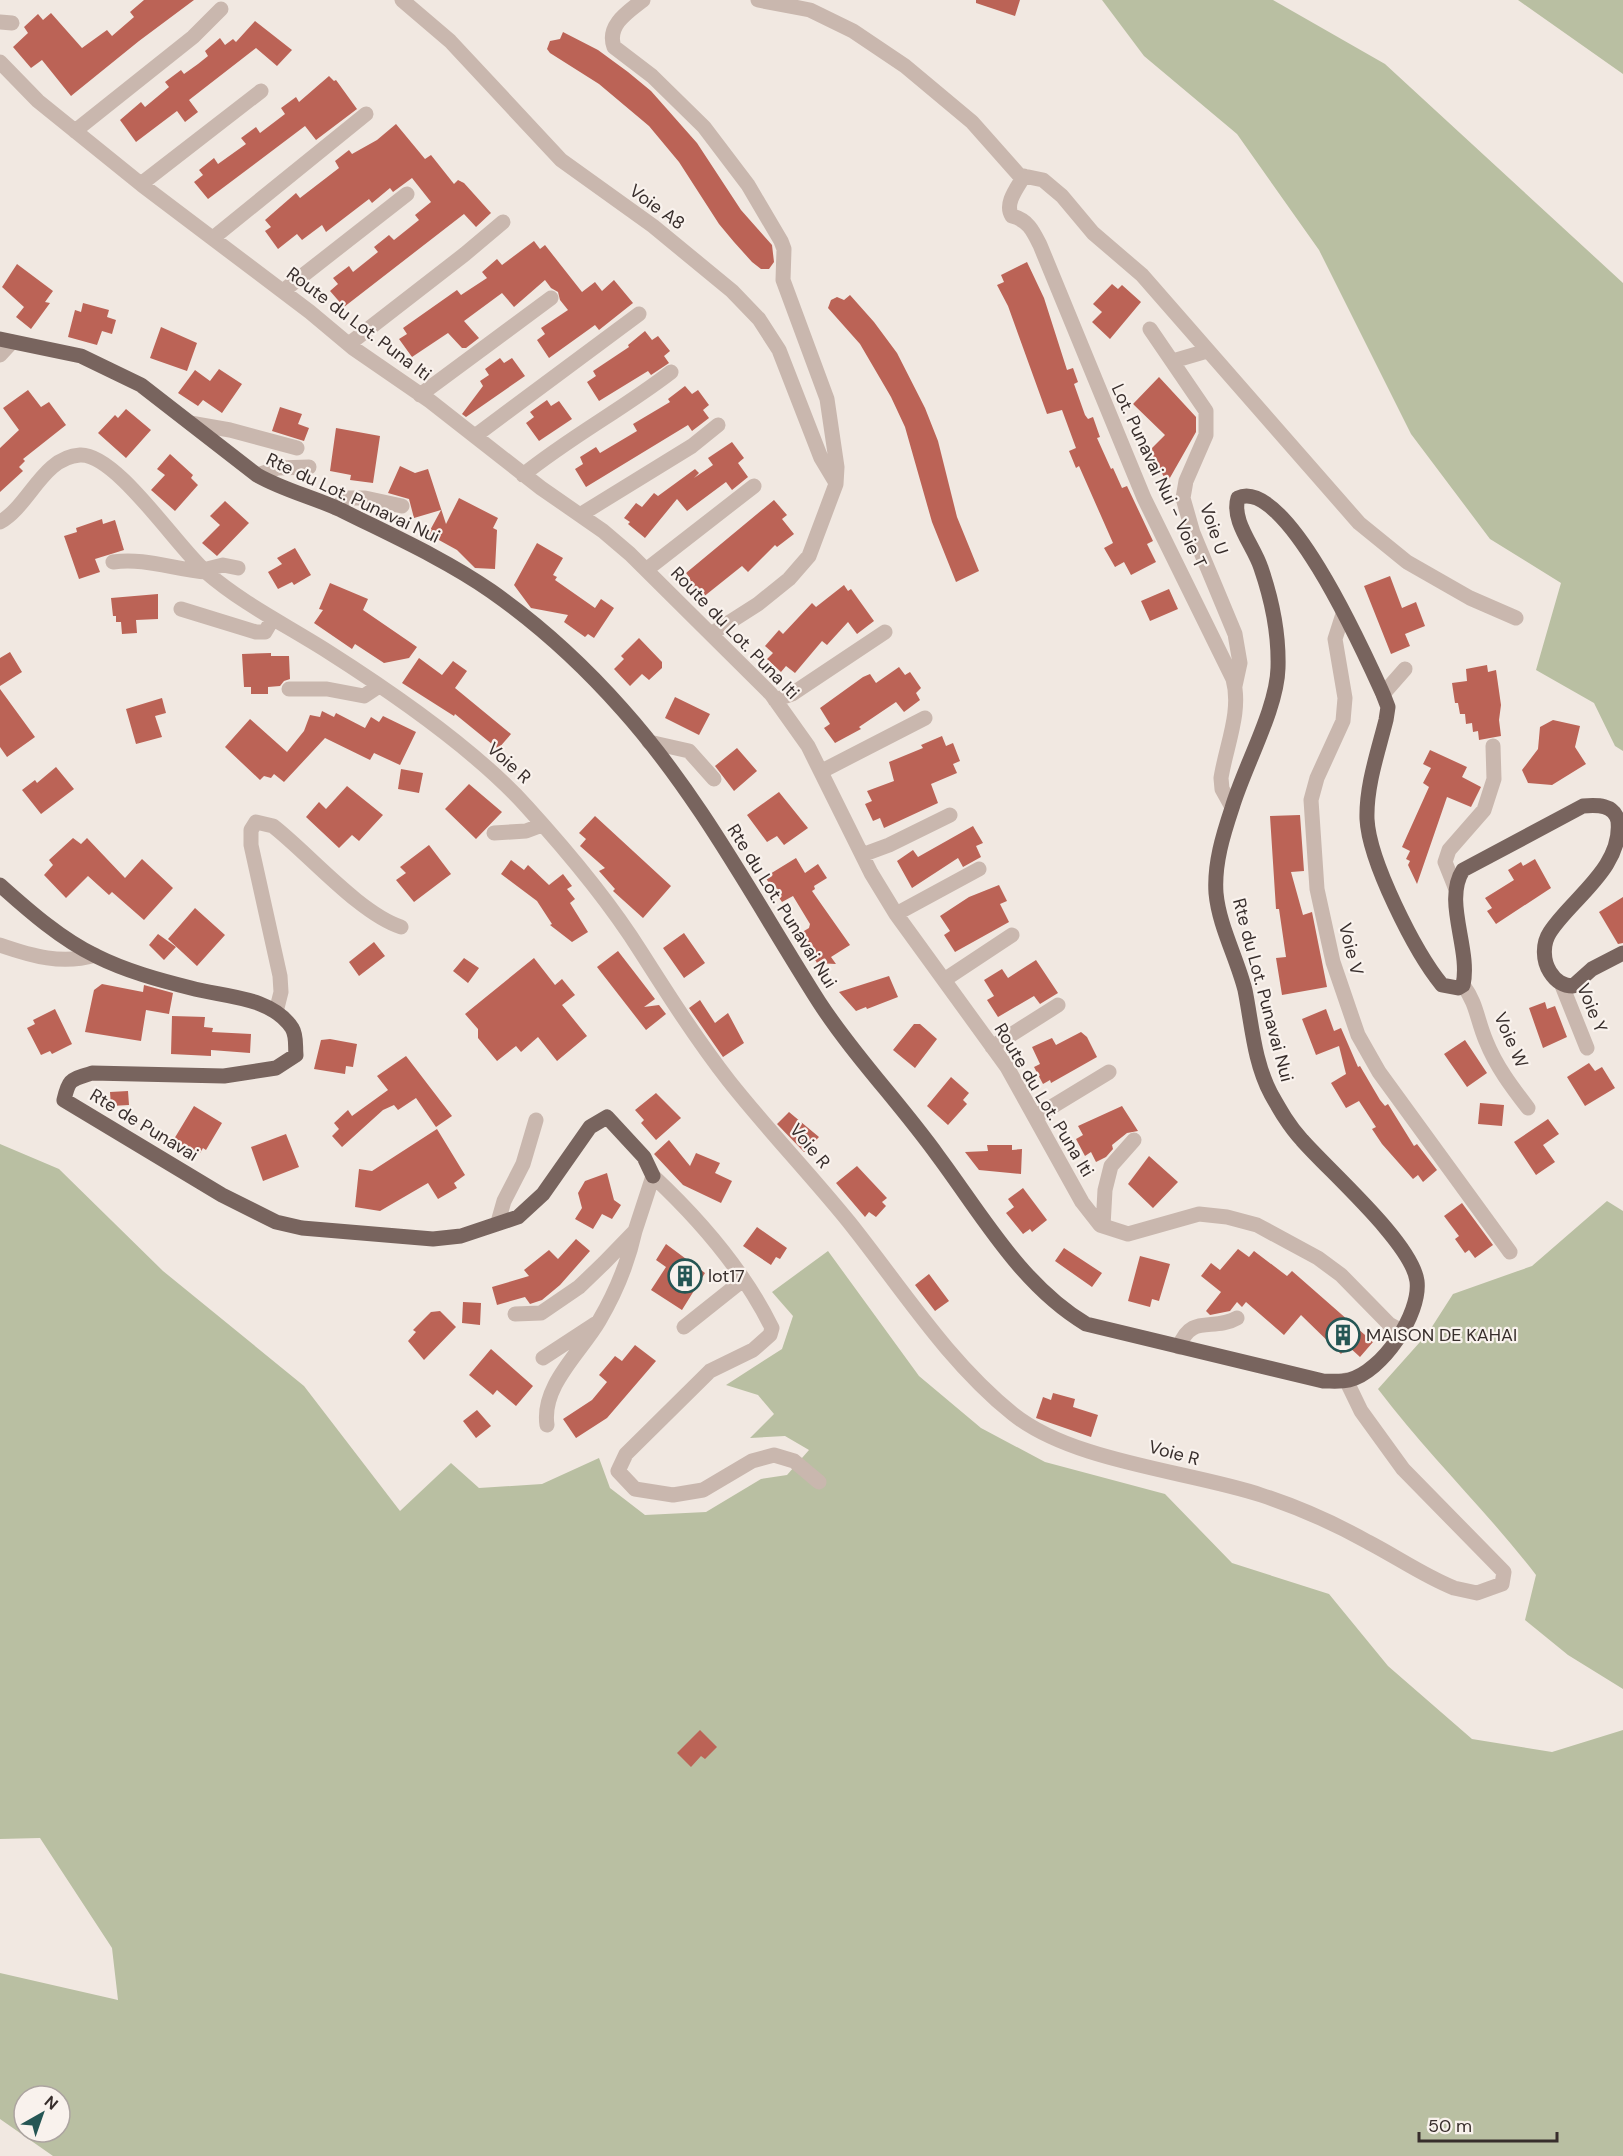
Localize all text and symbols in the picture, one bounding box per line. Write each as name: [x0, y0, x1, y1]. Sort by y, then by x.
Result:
street label: Voie A8: [624, 179, 690, 235]
street label: Route du Lot. Puna Iti: [282, 262, 436, 386]
street label: Lot. Punavai Nui - Voie T: [1106, 380, 1212, 572]
street label: Rte du Lot. Punavai Nui: [262, 447, 444, 549]
street label: Voie U: [1194, 500, 1234, 558]
street label: Route du Lot. Puna Iti: [665, 562, 805, 704]
street label: Voie R: [482, 737, 536, 789]
street label: Rte du Lot. Punavai Nui: [722, 819, 842, 993]
street label: Rte du Lot. Punavai Nui: [1227, 895, 1299, 1085]
street label: Voie V: [1333, 920, 1369, 978]
street label: Voie Y: [1571, 980, 1613, 1037]
street label: Voie W: [1488, 1008, 1534, 1072]
street label: Route du Lot. Puna Iti: [989, 1019, 1099, 1181]
street label: Rte de Punavai: [85, 1083, 203, 1167]
street label: Voie R: [784, 1119, 836, 1173]
building icon: lot17: [667, 1258, 703, 1294]
place label: lot17: [708, 1264, 745, 1288]
building icon: MAISON DE KAHAI: [1325, 1317, 1361, 1353]
place label: MAISON DE KAHAI: [1366, 1323, 1517, 1347]
street label: Voie R: [1146, 1435, 1202, 1471]
north arrow: [12, 2084, 72, 2144]
text: N: [40, 2091, 63, 2115]
scale bar: [1419, 2105, 1557, 2143]
text: 50 m: [1428, 2114, 1472, 2138]

